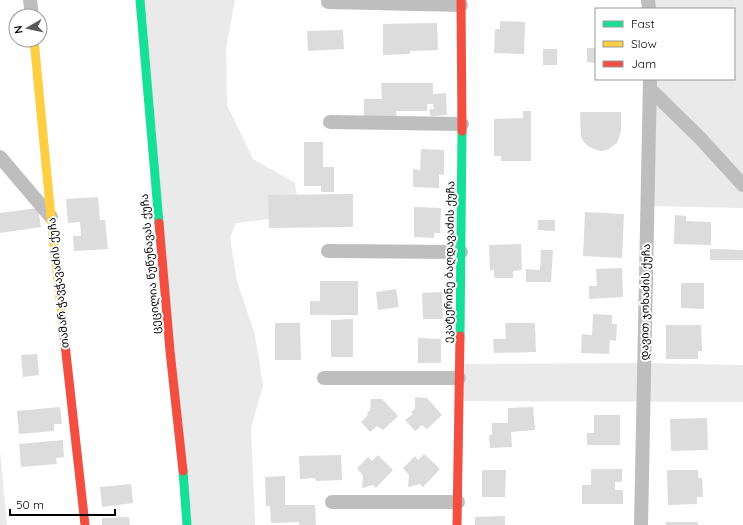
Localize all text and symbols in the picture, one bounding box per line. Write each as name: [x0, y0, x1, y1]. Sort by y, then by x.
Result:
north arrow: [8, 8, 48, 48]
legend: [595, 8, 735, 80]
text: Fast: [631, 16, 655, 31]
text: N: [11, 24, 26, 35]
text: Slow: [631, 36, 657, 51]
text: Jam: [631, 56, 656, 71]
street label: ეკატერინე ბაღდავაძის ქუჩა: [441, 181, 457, 343]
street label: ცეცილია წუწუნავას ქუჩა: [137, 193, 163, 335]
street label: თამარ ჭავჭავაძის ქუჩა: [44, 217, 72, 349]
street label: დავით ჯოხაძის ქუჩა: [637, 243, 653, 361]
scale bar: [10, 491, 115, 517]
text: 50 m: [16, 497, 44, 512]

